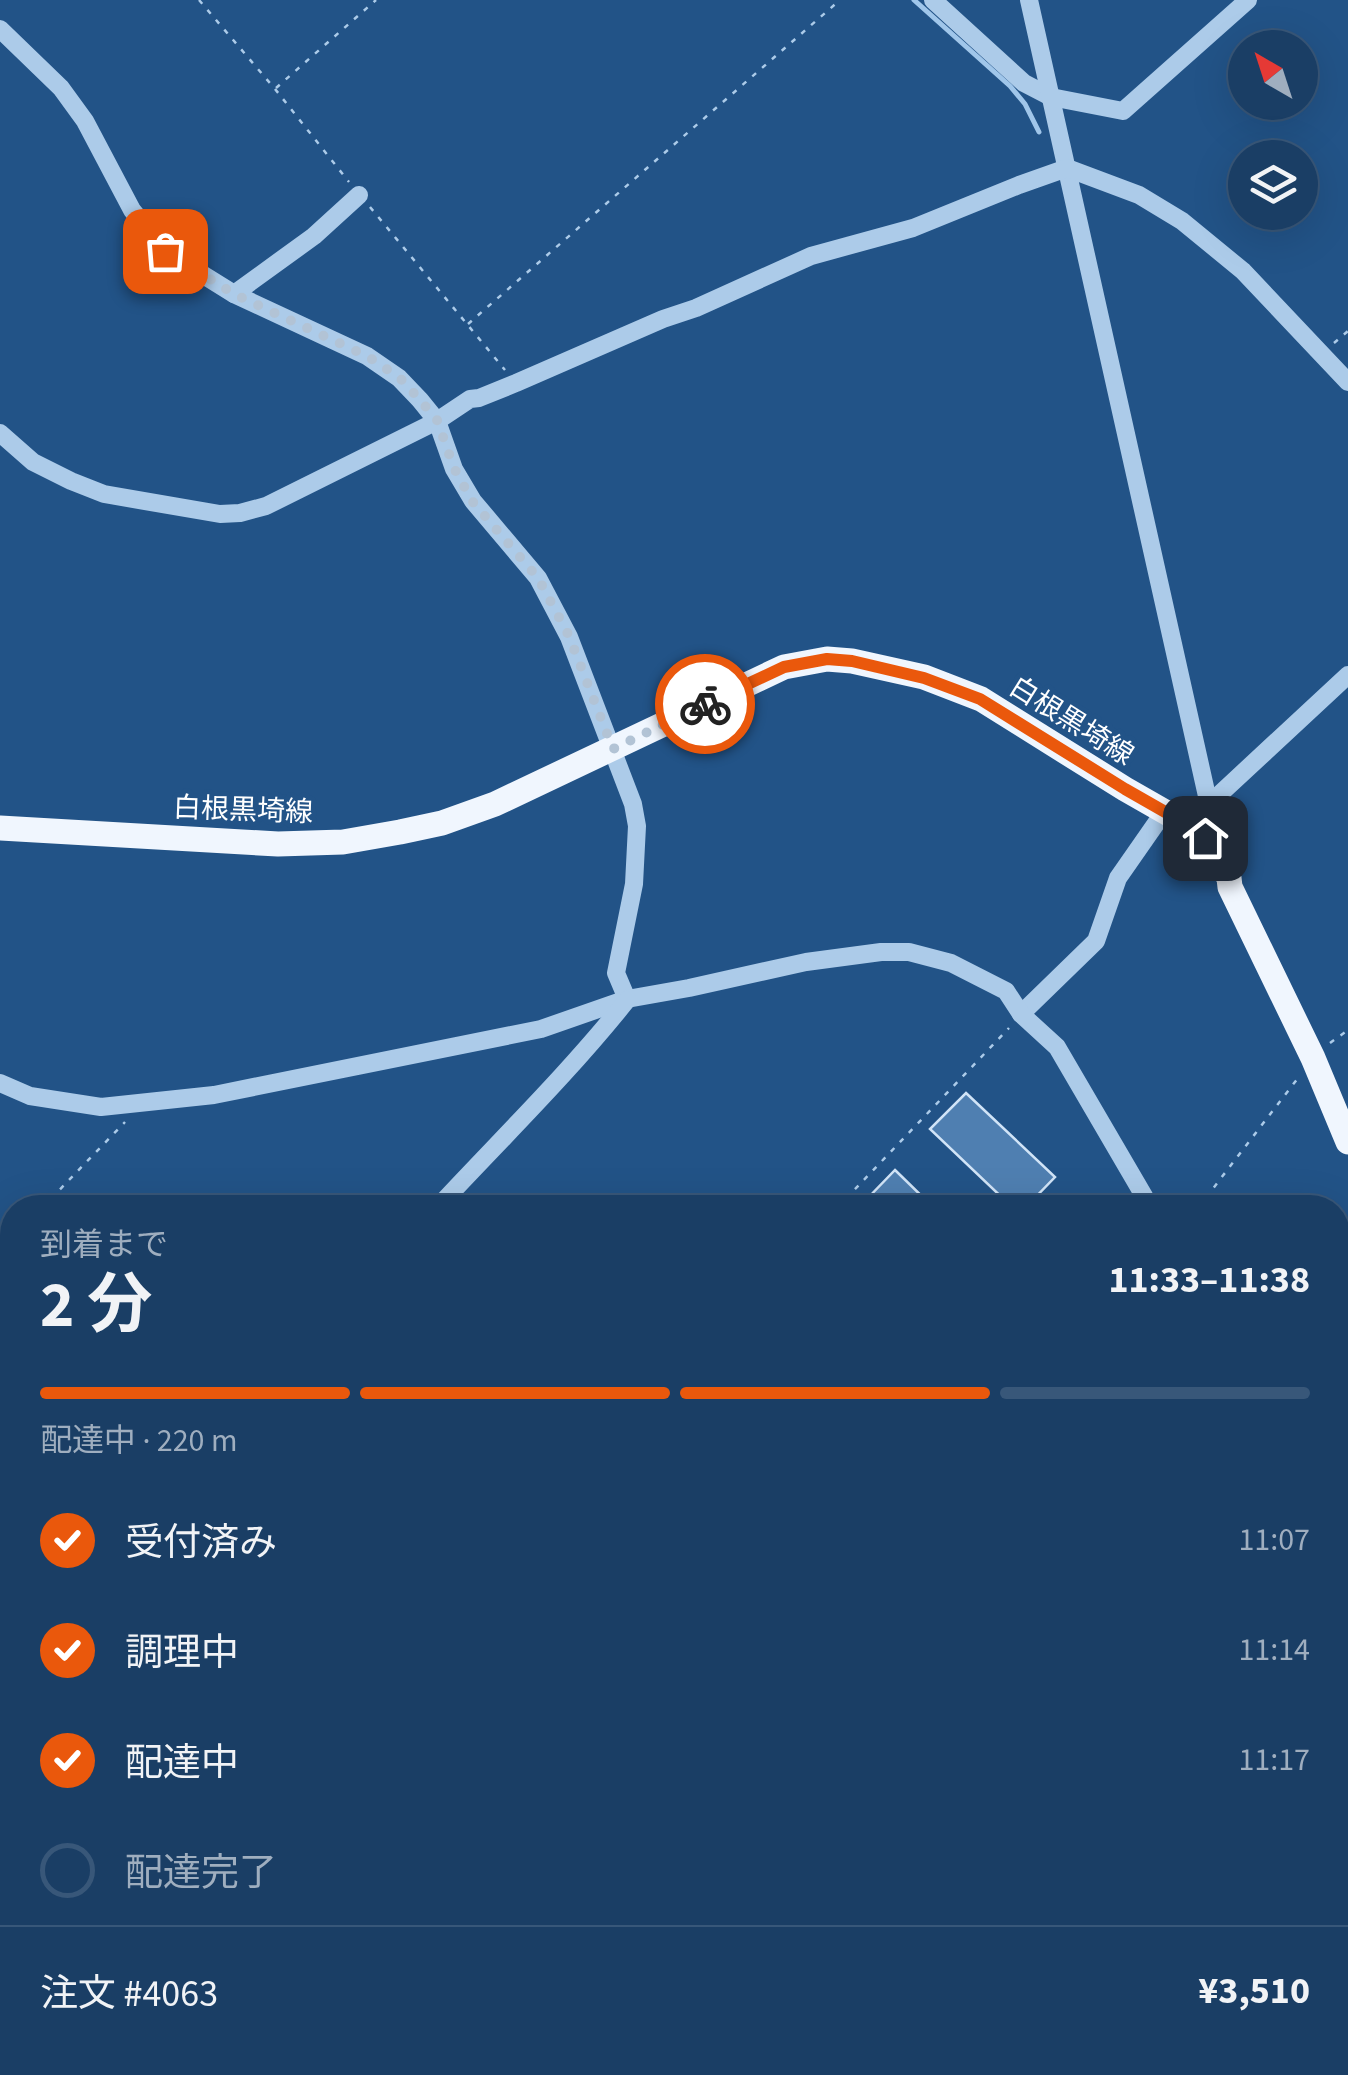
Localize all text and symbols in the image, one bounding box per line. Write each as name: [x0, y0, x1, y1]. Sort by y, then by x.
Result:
north arrow: [1228, 30, 1318, 120]
map controls: [1228, 30, 1318, 230]
button: layers: [1228, 140, 1318, 230]
pin: [123, 209, 208, 294]
icon: bag: [138, 224, 193, 279]
courier: [655, 654, 755, 754]
street label: 白根黒埼線: [1002, 667, 1141, 775]
icon: bike: [678, 677, 733, 732]
street label: 白根黒埼線: [172, 788, 314, 832]
pin: [1163, 796, 1248, 881]
icon: home: [1178, 811, 1233, 866]
text: 到着まで: [40, 1222, 168, 1268]
text: 11:33–11:38: [1108, 1253, 1310, 1307]
text: 2 分: [40, 1259, 152, 1352]
text: 配達中 · 220 m: [40, 1418, 237, 1464]
icon: check: [40, 1513, 95, 1568]
text: 受付済み: [125, 1516, 277, 1570]
text: 11:07: [1238, 1517, 1310, 1563]
icon: check: [40, 1623, 95, 1678]
text: 調理中: [125, 1626, 239, 1680]
text: 11:14: [1238, 1627, 1310, 1673]
icon: check: [40, 1733, 95, 1788]
text: 配達中: [125, 1736, 239, 1790]
text: 11:17: [1238, 1737, 1310, 1783]
text: 配達完了: [125, 1846, 277, 1900]
text: ¥3,510: [1198, 1964, 1310, 2018]
text: 注文 #4063: [40, 1967, 218, 2021]

